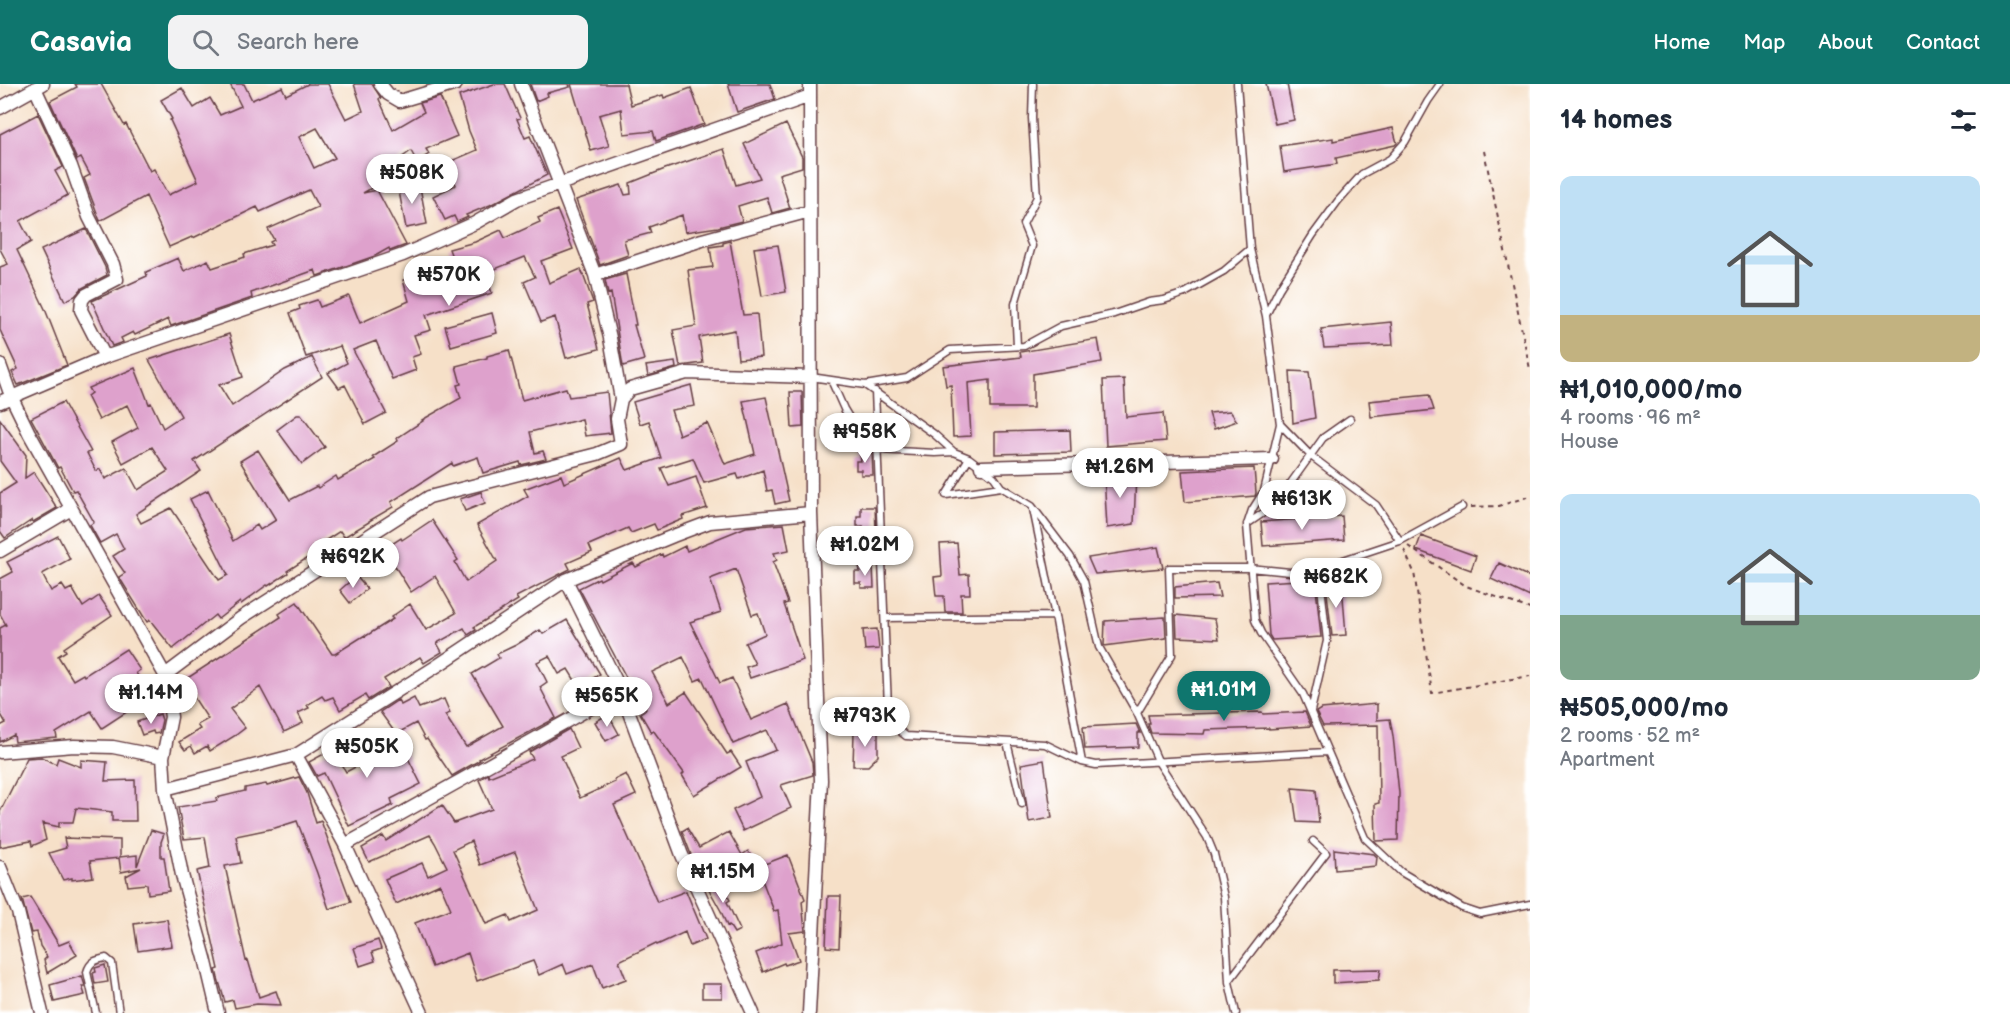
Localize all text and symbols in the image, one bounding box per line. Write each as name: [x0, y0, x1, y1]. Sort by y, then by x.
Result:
search box: [168, 15, 588, 69]
text: Casavia: [30, 26, 132, 59]
icon: search: [189, 26, 222, 59]
text: Search here: [237, 29, 359, 56]
text: Home: [1653, 30, 1710, 55]
text: Map: [1743, 30, 1785, 55]
text: About: [1818, 30, 1873, 55]
text: Contact: [1906, 30, 1980, 55]
icon: filters: [1947, 104, 1980, 137]
text: 14 homes: [1560, 105, 1672, 136]
pin: ₦508K: [370, 154, 454, 205]
text: ₦508K: [380, 161, 444, 185]
icon: home: [1716, 215, 1824, 323]
pin: ₦570K: [407, 256, 491, 307]
text: ₦570K: [417, 263, 481, 287]
text: ₦1,010,000/mo: [1560, 375, 1742, 406]
text: 4 rooms · 96 m²: [1560, 406, 1701, 430]
pin: ₦958K: [823, 413, 907, 464]
text: ₦958K: [833, 420, 897, 444]
text: House: [1560, 430, 1619, 454]
pin: ₦1.26M: [1071, 448, 1169, 499]
text: ₦1.26M: [1086, 455, 1154, 479]
pin: ₦613K: [1260, 480, 1344, 531]
text: ₦613K: [1272, 487, 1332, 511]
pin: ₦1.02M: [816, 526, 914, 577]
text: ₦1.02M: [831, 533, 899, 557]
icon: home: [1716, 533, 1824, 641]
pin: ₦692K: [311, 538, 395, 589]
text: ₦692K: [321, 545, 385, 569]
pin: ₦682K: [1294, 558, 1378, 609]
text: ₦682K: [1304, 565, 1368, 589]
pin: ₦1.01M: [1175, 671, 1273, 722]
pin: ₦1.14M: [102, 674, 200, 725]
pin: ₦565K: [565, 677, 649, 728]
text: ₦1.01M: [1191, 678, 1257, 702]
text: ₦1.14M: [119, 681, 183, 705]
text: ₦565K: [575, 684, 639, 708]
text: ₦505,000/mo: [1560, 693, 1729, 724]
pin: ₦793K: [823, 697, 907, 748]
text: ₦793K: [834, 704, 896, 728]
text: 2 rooms · 52 m²: [1560, 724, 1700, 748]
pin: ₦505K: [325, 728, 409, 779]
text: ₦505K: [335, 735, 399, 759]
text: Apartment: [1560, 748, 1655, 772]
pin: ₦1.15M: [674, 853, 772, 904]
text: ₦1.15M: [691, 860, 755, 884]

